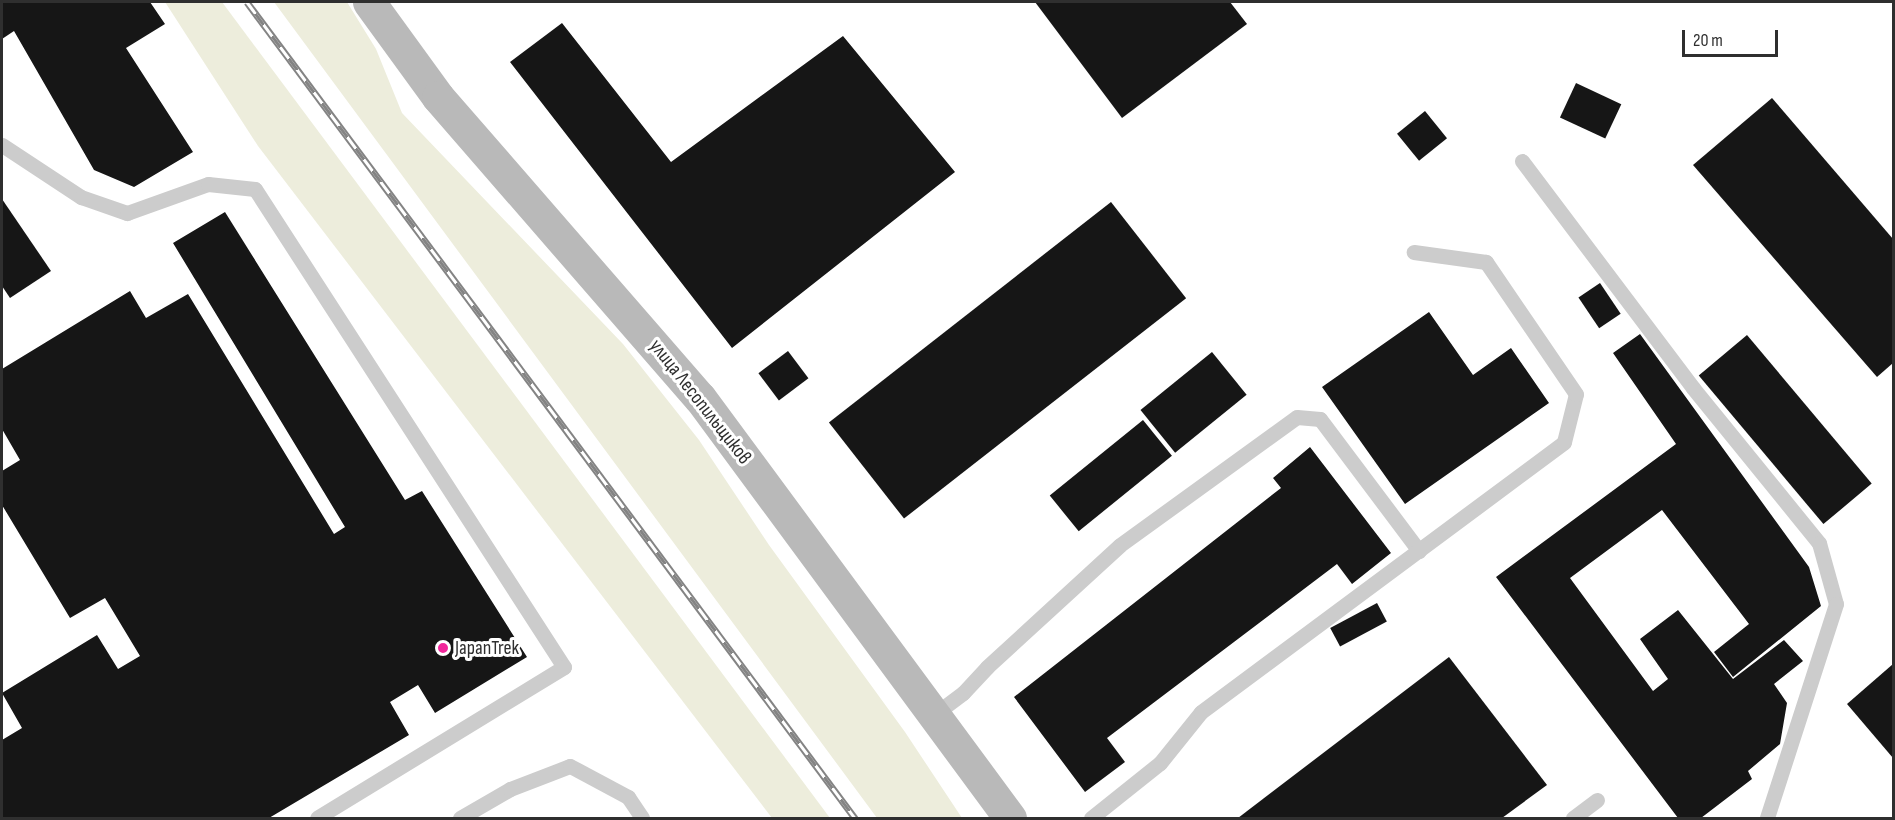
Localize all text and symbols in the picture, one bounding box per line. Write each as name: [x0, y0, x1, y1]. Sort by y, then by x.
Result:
scale bar: [1685, 18, 1781, 56]
text: 20 m: [1693, 30, 1723, 51]
street label: улица Лесопильщиков: [644, 335, 756, 469]
place label: JapanTrek: [455, 636, 519, 660]
marker: JapanTrek: [436, 641, 450, 655]

